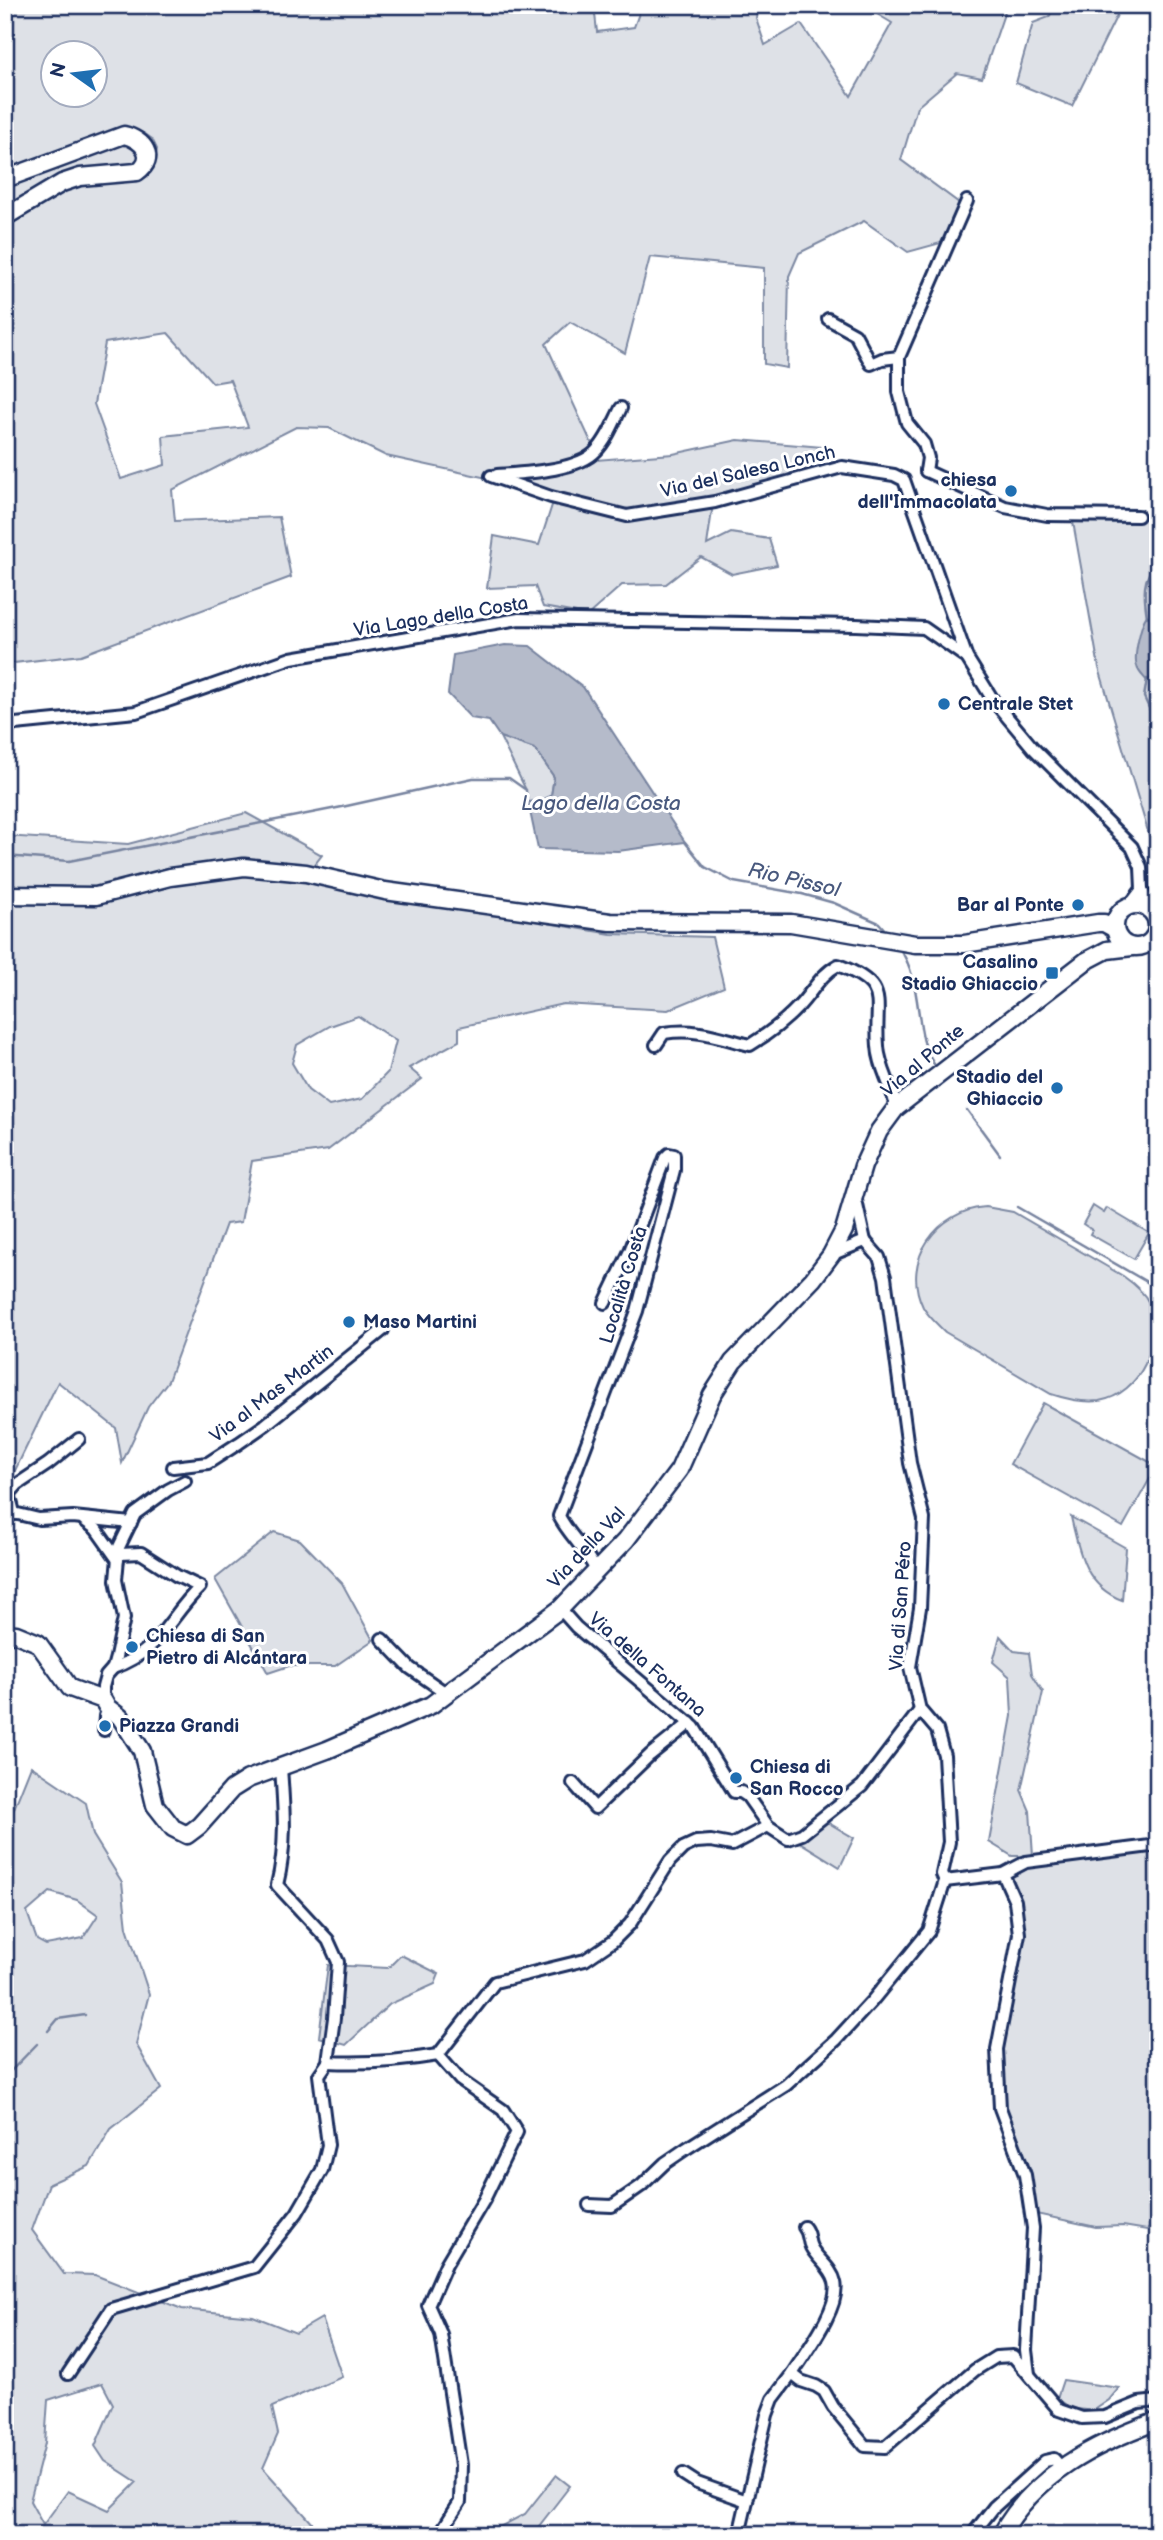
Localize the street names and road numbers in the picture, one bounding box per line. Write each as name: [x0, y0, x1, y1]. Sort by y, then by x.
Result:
street label: Via del Salesa Lonch: [658, 441, 838, 503]
street label: Via Lago della Costa: [352, 592, 530, 642]
street label: Via al Ponte: [877, 1020, 969, 1102]
street label: Località Costa: [595, 1223, 653, 1347]
street label: Via al Mas Martin: [206, 1340, 338, 1448]
street label: Via della Val: [543, 1502, 631, 1594]
street label: Via di San Péro: [885, 1540, 917, 1672]
street label: Via della Fontana: [584, 1608, 710, 1722]

